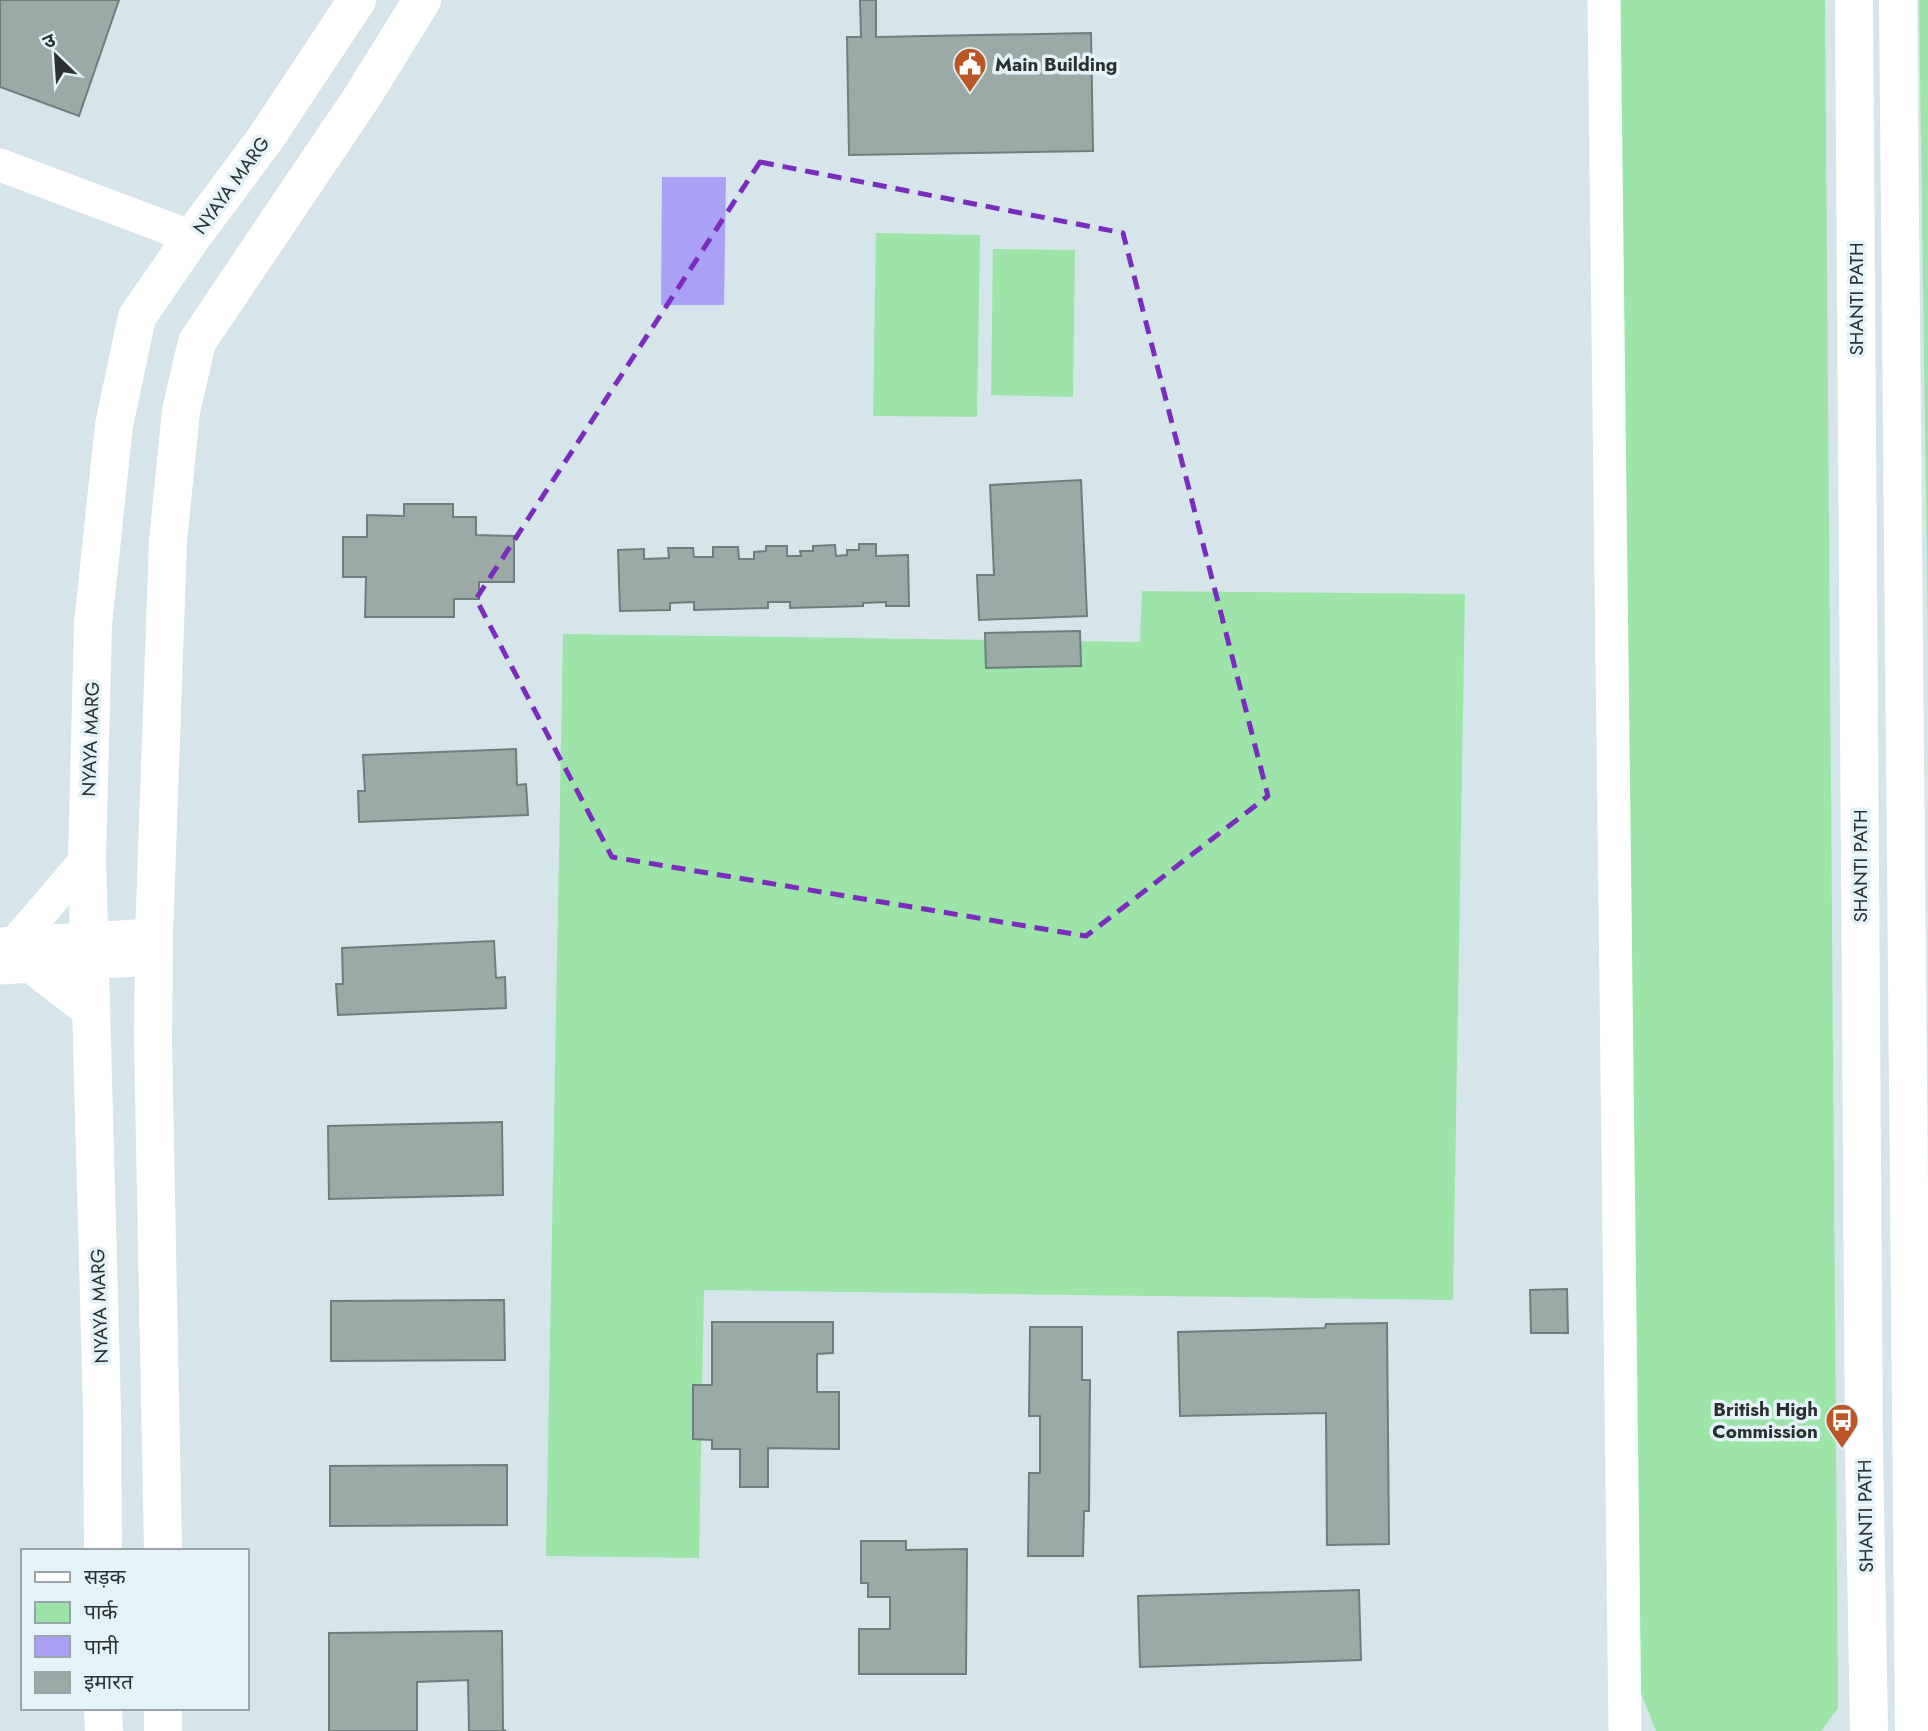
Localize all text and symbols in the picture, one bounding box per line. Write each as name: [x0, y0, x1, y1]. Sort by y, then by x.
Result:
north arrow: [21, 21, 91, 91]
text: उ: [38, 26, 61, 56]
public building icon: Main Building: [951, 45, 989, 94]
place label: Main Building: [995, 51, 1117, 78]
street label: NYAYA MARG: [187, 131, 276, 240]
street label: SHANTI PATH: [1843, 242, 1870, 356]
street label: NYAYA MARG: [75, 681, 106, 797]
street label: SHANTI PATH: [1847, 809, 1874, 923]
street label: NYAYA MARG: [84, 1248, 115, 1364]
place label: British High Commission: [1712, 1396, 1818, 1445]
bus stop icon: British High Commission: [1823, 1401, 1861, 1450]
street label: SHANTI PATH: [1851, 1459, 1880, 1573]
legend: [21, 1549, 248, 1710]
text: सड़क: [84, 1562, 126, 1592]
text: पार्क: [84, 1597, 118, 1627]
text: पानी: [84, 1632, 119, 1662]
text: इमारत: [84, 1667, 134, 1697]

